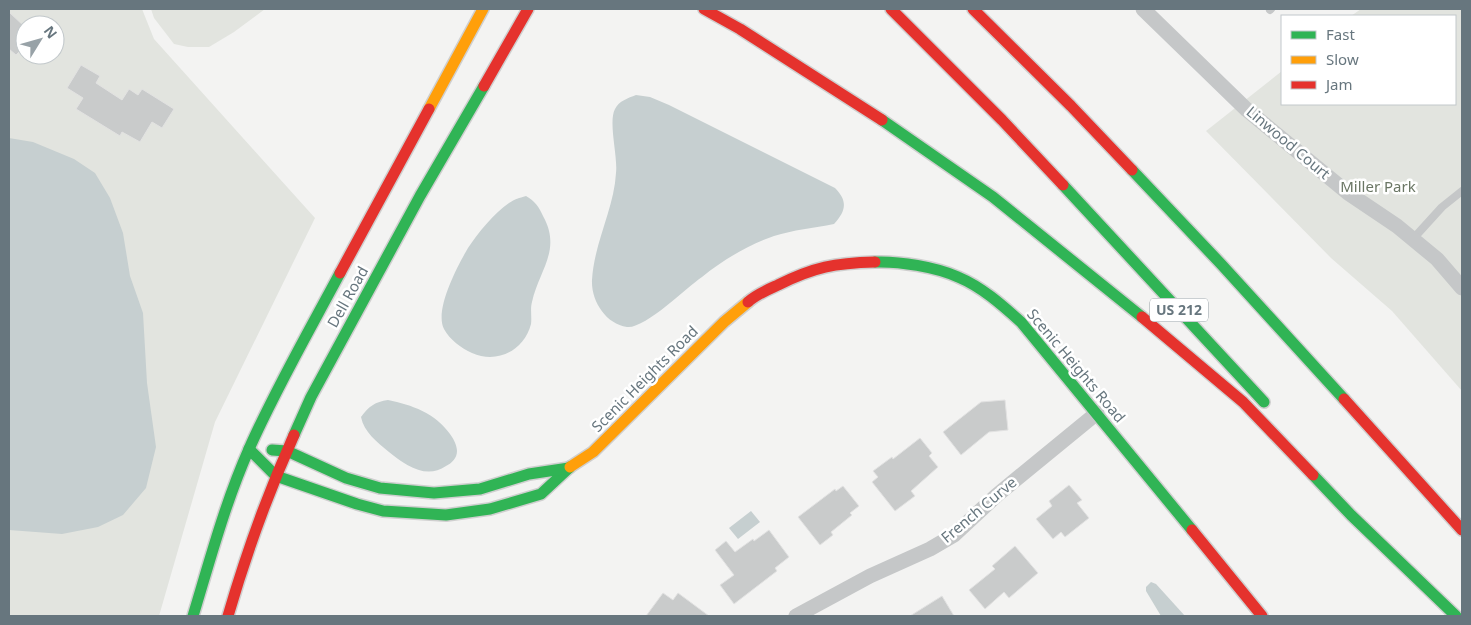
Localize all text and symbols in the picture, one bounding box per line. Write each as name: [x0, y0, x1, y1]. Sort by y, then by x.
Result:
north arrow: [15, 15, 65, 65]
legend: [1281, 15, 1456, 105]
text: N: [40, 22, 62, 42]
text: Fast: [1326, 24, 1355, 44]
text: Slow: [1326, 49, 1359, 69]
text: Jam: [1324, 74, 1353, 94]
street label: Linwood Court: [1243, 101, 1335, 184]
park label: Miller Park: [1340, 176, 1416, 196]
street label: Dell Road: [322, 262, 372, 331]
road number: US 212: [1150, 298, 1208, 322]
street label: Scenic Heights Road: [1023, 304, 1130, 426]
street label: Scenic Heights Road: [587, 321, 702, 436]
street label: French Curve: [936, 472, 1020, 547]

